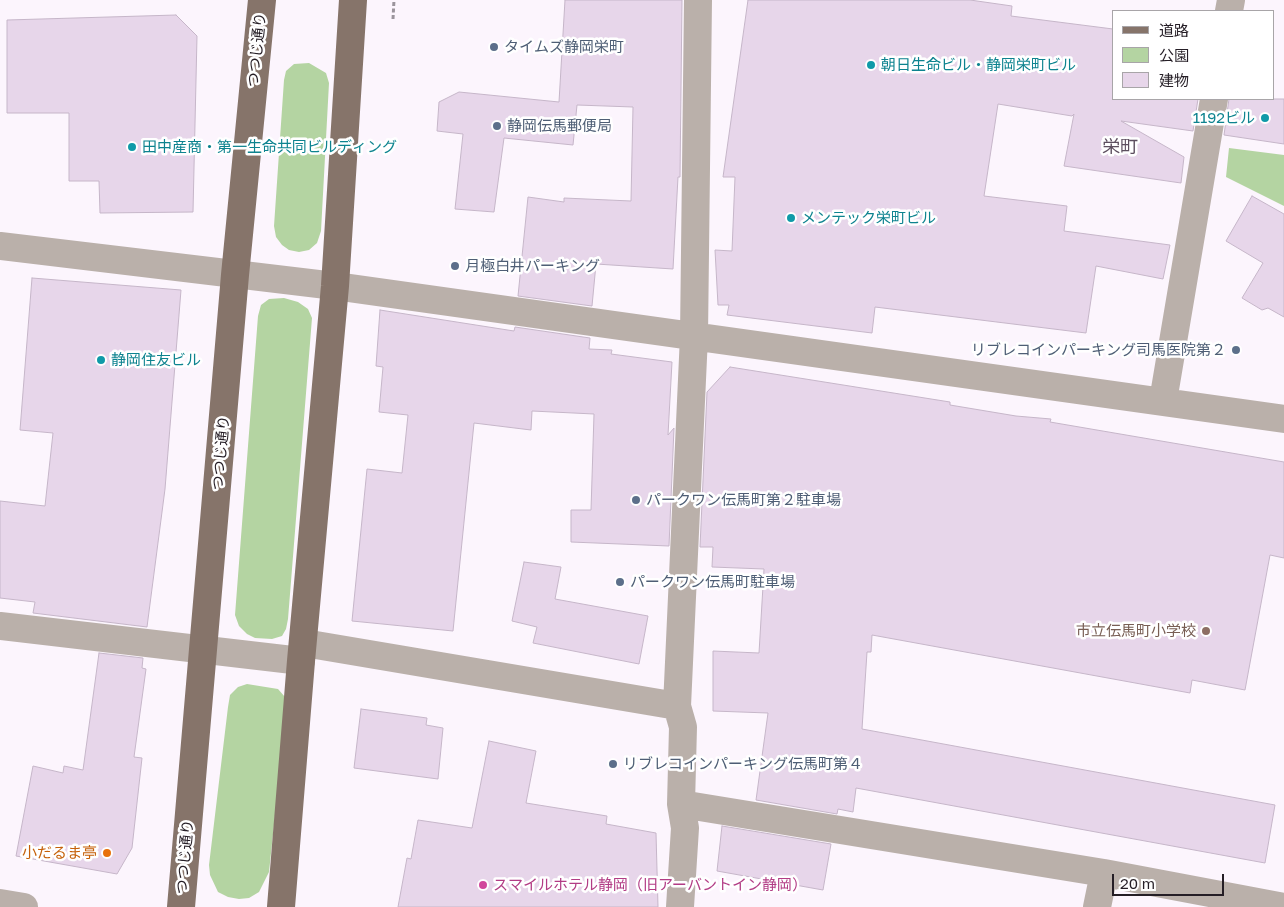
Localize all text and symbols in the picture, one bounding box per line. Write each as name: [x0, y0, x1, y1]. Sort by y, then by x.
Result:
legend: [1112, 10, 1274, 100]
street label: つつじ通り: [244, 12, 270, 88]
text: 道路: [1159, 21, 1189, 39]
place label: タイムズ静岡栄町: [504, 38, 624, 56]
marker: タイムズ静岡栄町: [488, 41, 500, 53]
text: 公園: [1159, 46, 1189, 64]
place label: 朝日生命ビル・静岡栄町ビル: [881, 56, 1076, 74]
marker: 朝日生命ビル・静岡栄町ビル: [865, 59, 877, 71]
text: 建物: [1159, 71, 1189, 89]
place label: 1192ビル: [1193, 109, 1255, 127]
marker: 1192ビル: [1259, 112, 1271, 124]
place label: 静岡伝馬郵便局: [507, 117, 612, 135]
marker: 静岡伝馬郵便局: [491, 120, 503, 132]
district label: 栄町: [1102, 136, 1138, 158]
place label: 田中産商・第一生命共同ビルディング: [142, 138, 397, 156]
marker: 田中産商・第一生命共同ビルディング: [126, 141, 138, 153]
place label: メンテック栄町ビル: [801, 209, 936, 227]
marker: メンテック栄町ビル: [785, 212, 797, 224]
place label: 月極白井パーキング: [465, 257, 600, 275]
marker: 月極白井パーキング: [449, 260, 461, 272]
place label: リブレコインパーキング司馬医院第２: [971, 341, 1226, 359]
marker: リブレコインパーキング司馬医院第２: [1230, 344, 1242, 356]
place label: 静岡住友ビル: [111, 351, 201, 369]
marker: 静岡住友ビル: [95, 354, 107, 366]
street label: つつじ通り: [209, 415, 233, 491]
place label: パークワン伝馬町第２駐車場: [646, 491, 841, 509]
marker: パークワン伝馬町第２駐車場: [630, 494, 642, 506]
place label: パークワン伝馬町駐車場: [630, 573, 795, 591]
marker: パークワン伝馬町駐車場: [614, 576, 626, 588]
place label: 市立伝馬町小学校: [1076, 622, 1196, 640]
marker: 市立伝馬町小学校: [1200, 625, 1212, 637]
place label: リブレコインパーキング伝馬町第４: [623, 755, 863, 773]
marker: リブレコインパーキング伝馬町第４: [607, 758, 619, 770]
street label: つつじ通り: [173, 819, 197, 895]
place label: 小だるま亭: [22, 844, 97, 862]
marker: 小だるま亭: [101, 847, 113, 859]
scale bar: [1114, 864, 1226, 896]
text: 20 m: [1120, 874, 1155, 892]
place label: スマイルホテル静岡（旧アーバントイン静岡）: [493, 876, 807, 894]
marker: スマイルホテル静岡（旧アーバントイン静岡）: [477, 879, 489, 891]

